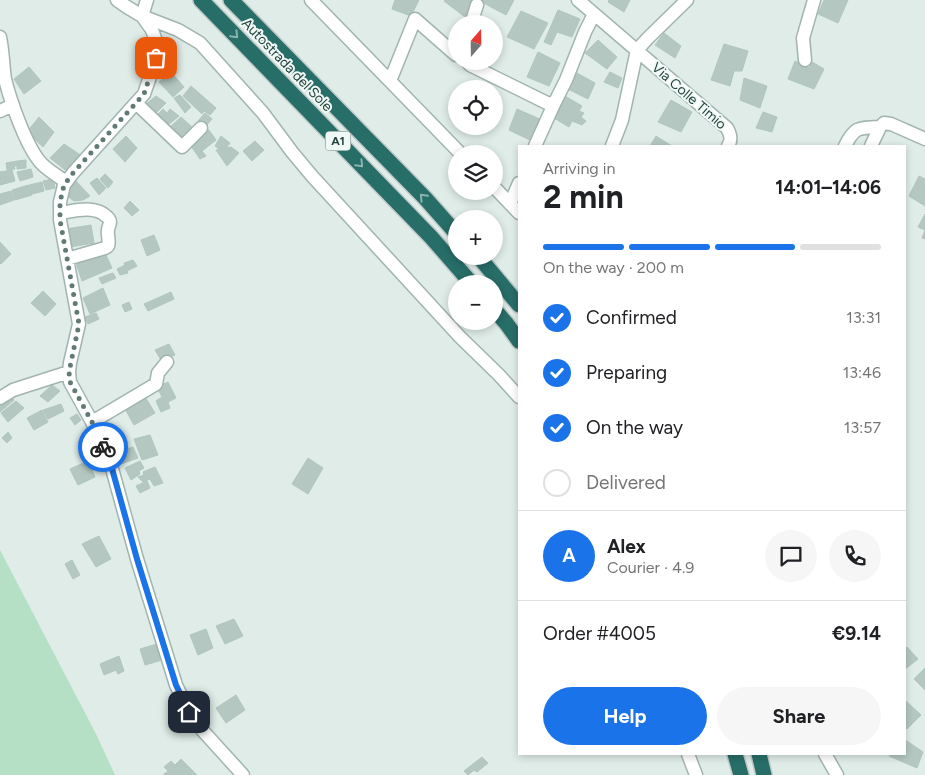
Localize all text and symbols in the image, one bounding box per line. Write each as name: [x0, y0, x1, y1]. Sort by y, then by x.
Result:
street label: Autostrada del Sole: [238, 15, 336, 115]
north arrow: [448, 15, 502, 70]
map controls: [448, 15, 503, 330]
one-way arrow: [229, 29, 238, 38]
pin: [135, 37, 177, 79]
icon: bag: [142, 44, 170, 72]
street label: Via Colle Timio: [648, 59, 730, 133]
button: locate: [448, 80, 503, 135]
road number: A1: [326, 132, 350, 150]
button: layers: [448, 145, 503, 200]
one-way arrow: [354, 158, 363, 167]
text: Arriving in: [543, 159, 615, 178]
text: 14:01–14:06: [775, 176, 881, 199]
text: 2 min: [543, 178, 624, 216]
one-way arrow: [420, 194, 429, 203]
button: +: [448, 210, 503, 265]
text: On the way · 200 m: [543, 258, 684, 277]
button: −: [448, 275, 503, 330]
icon: check: [543, 304, 571, 332]
text: Confirmed: [586, 306, 677, 329]
text: 13:31: [846, 308, 881, 327]
icon: check: [543, 359, 571, 387]
text: Preparing: [586, 361, 667, 384]
text: 13:46: [843, 363, 881, 382]
icon: check: [543, 414, 571, 442]
text: On the way: [586, 416, 683, 439]
text: 13:57: [844, 418, 881, 437]
courier: [78, 422, 128, 472]
icon: bike: [89, 433, 117, 461]
text: Delivered: [586, 471, 666, 494]
button: chat: [765, 530, 817, 582]
button: phone: [829, 530, 881, 582]
text: Alex: [607, 535, 646, 558]
text: A: [562, 544, 576, 567]
text: Courier · 4.9: [607, 558, 694, 577]
text: Order #4005: [543, 622, 656, 645]
text: €9.14: [832, 622, 881, 645]
button: Help: [543, 687, 707, 745]
button: Share: [717, 687, 881, 745]
pin: [168, 691, 210, 733]
icon: home: [175, 698, 203, 726]

